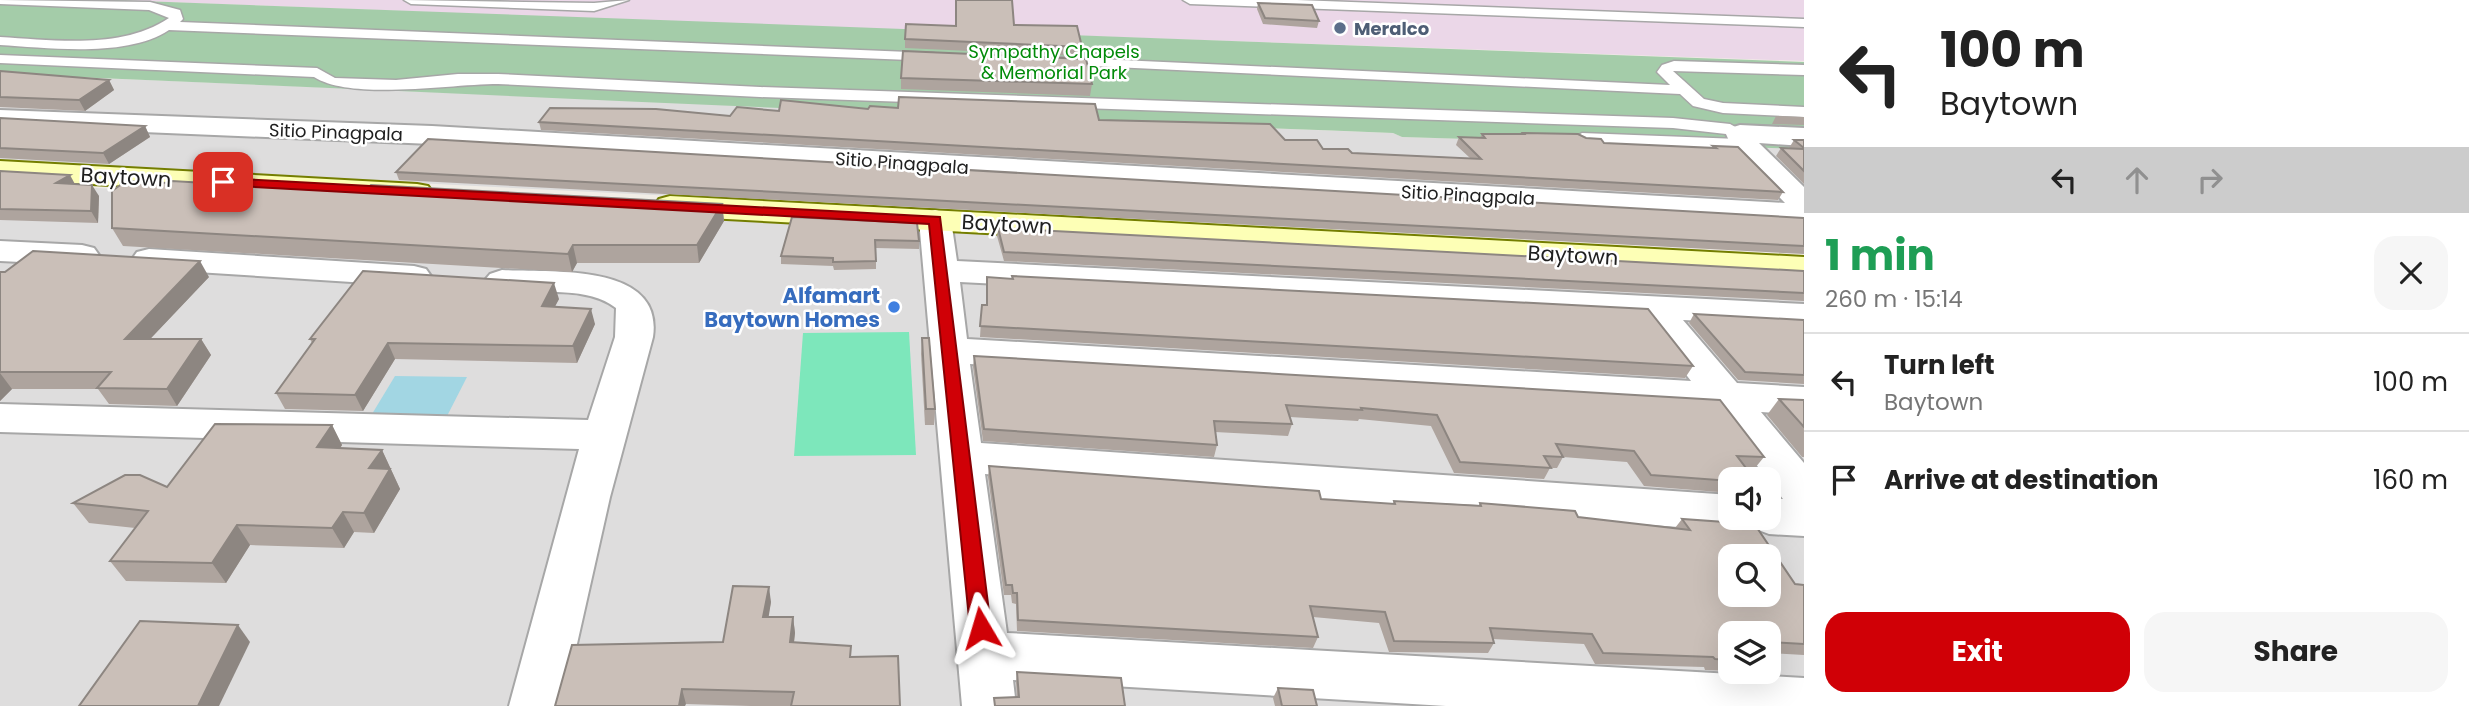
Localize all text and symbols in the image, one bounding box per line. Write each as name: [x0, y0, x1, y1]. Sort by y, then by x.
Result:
place label: Meralco: [1354, 16, 1429, 41]
text: 100 m: [1940, 16, 2085, 84]
marker: Meralco: [1332, 20, 1348, 36]
icon: left: [1825, 28, 1916, 119]
park label: Sympathy Chapels & Memorial Park: [968, 39, 1140, 85]
text: Baytown: [1940, 81, 2078, 126]
street label: Sitio Pinagpala: [269, 117, 403, 147]
street label: Sitio Pinagpala: [834, 146, 970, 180]
pin: [193, 152, 253, 212]
street label: Baytown: [80, 160, 172, 194]
icon: left: [2045, 161, 2083, 199]
icon: ahead: [2118, 161, 2156, 199]
icon: right: [2191, 161, 2229, 199]
icon: arrive: [204, 163, 242, 201]
street label: Sitio Pinagpala: [1400, 179, 1536, 211]
street label: Baytown: [961, 207, 1053, 241]
text: 1 min: [1825, 226, 1935, 285]
button: close: [2374, 236, 2448, 310]
street label: Baytown: [1527, 238, 1619, 272]
place label: Alfamart Baytown Homes: [704, 281, 880, 334]
text: 260 m · 15:14: [1825, 283, 1963, 315]
marker: Alfamart Baytown Homes: [886, 299, 902, 315]
text: Turn left: [1884, 347, 1995, 383]
icon: left: [1825, 363, 1863, 401]
text: 100 m: [2373, 364, 2448, 400]
text: Baytown: [1884, 386, 1983, 418]
icon: arrive: [1825, 461, 1863, 499]
text: Arrive at destination: [1884, 462, 2159, 498]
text: 160 m: [2373, 462, 2448, 498]
map controls: [1718, 467, 1781, 684]
button: sound: [1718, 467, 1781, 530]
button: search: [1718, 544, 1781, 607]
position arrow: [944, 591, 1018, 665]
button: Exit: [1825, 612, 2130, 692]
button: Share: [2144, 612, 2448, 692]
button: layers: [1718, 621, 1781, 684]

